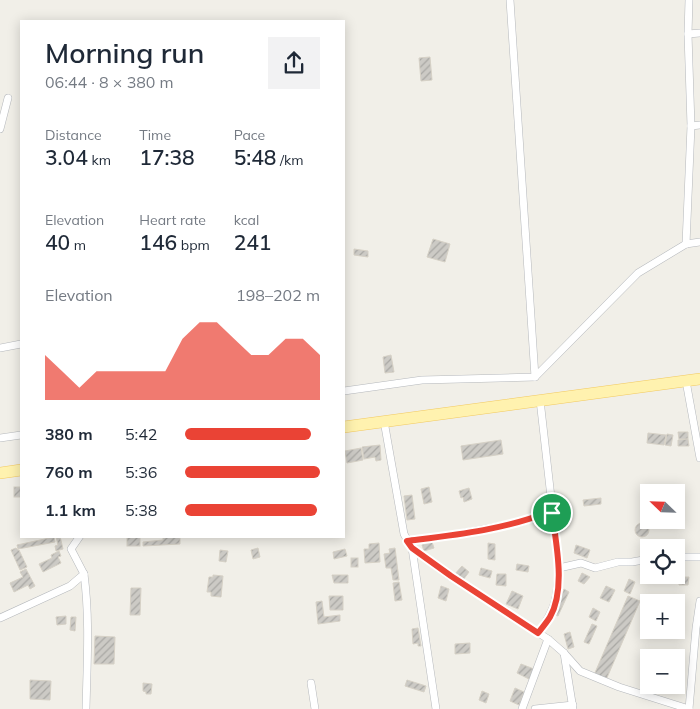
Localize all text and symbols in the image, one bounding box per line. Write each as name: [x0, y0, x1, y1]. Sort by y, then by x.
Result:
text: Morning run: [45, 35, 204, 70]
button: share: [268, 37, 320, 89]
text: 06:44 · 8 × 380 m: [45, 72, 174, 92]
text: Distance: [45, 126, 102, 144]
text: Time: [139, 126, 171, 144]
text: Pace: [234, 126, 265, 144]
text: 3.04: [45, 144, 88, 170]
text: 17:38: [139, 144, 195, 170]
text: 5:48: [234, 144, 276, 170]
text: km: [88, 151, 111, 169]
text: /km: [276, 151, 304, 169]
text: Elevation: [45, 211, 104, 229]
text: Heart rate: [139, 211, 206, 229]
text: kcal: [234, 211, 259, 229]
text: 40: [45, 229, 70, 255]
text: 146: [139, 229, 177, 255]
text: 241: [234, 229, 271, 255]
text: m: [70, 236, 86, 254]
text: bpm: [177, 236, 210, 254]
text: Elevation: [45, 285, 113, 305]
text: 198–202 m: [236, 285, 320, 305]
text: 380 m: [45, 424, 93, 444]
text: 5:42: [125, 424, 157, 444]
text: 760 m: [45, 462, 93, 482]
text: 5:36: [125, 462, 157, 482]
north arrow: [640, 484, 685, 529]
map controls: [640, 484, 685, 694]
pin: [531, 492, 573, 534]
icon: arrive: [538, 499, 566, 527]
text: 1.1 km: [45, 500, 96, 520]
text: 5:38: [125, 500, 157, 520]
button: locate: [640, 539, 685, 584]
button: +: [640, 594, 685, 639]
button: −: [640, 649, 685, 694]

